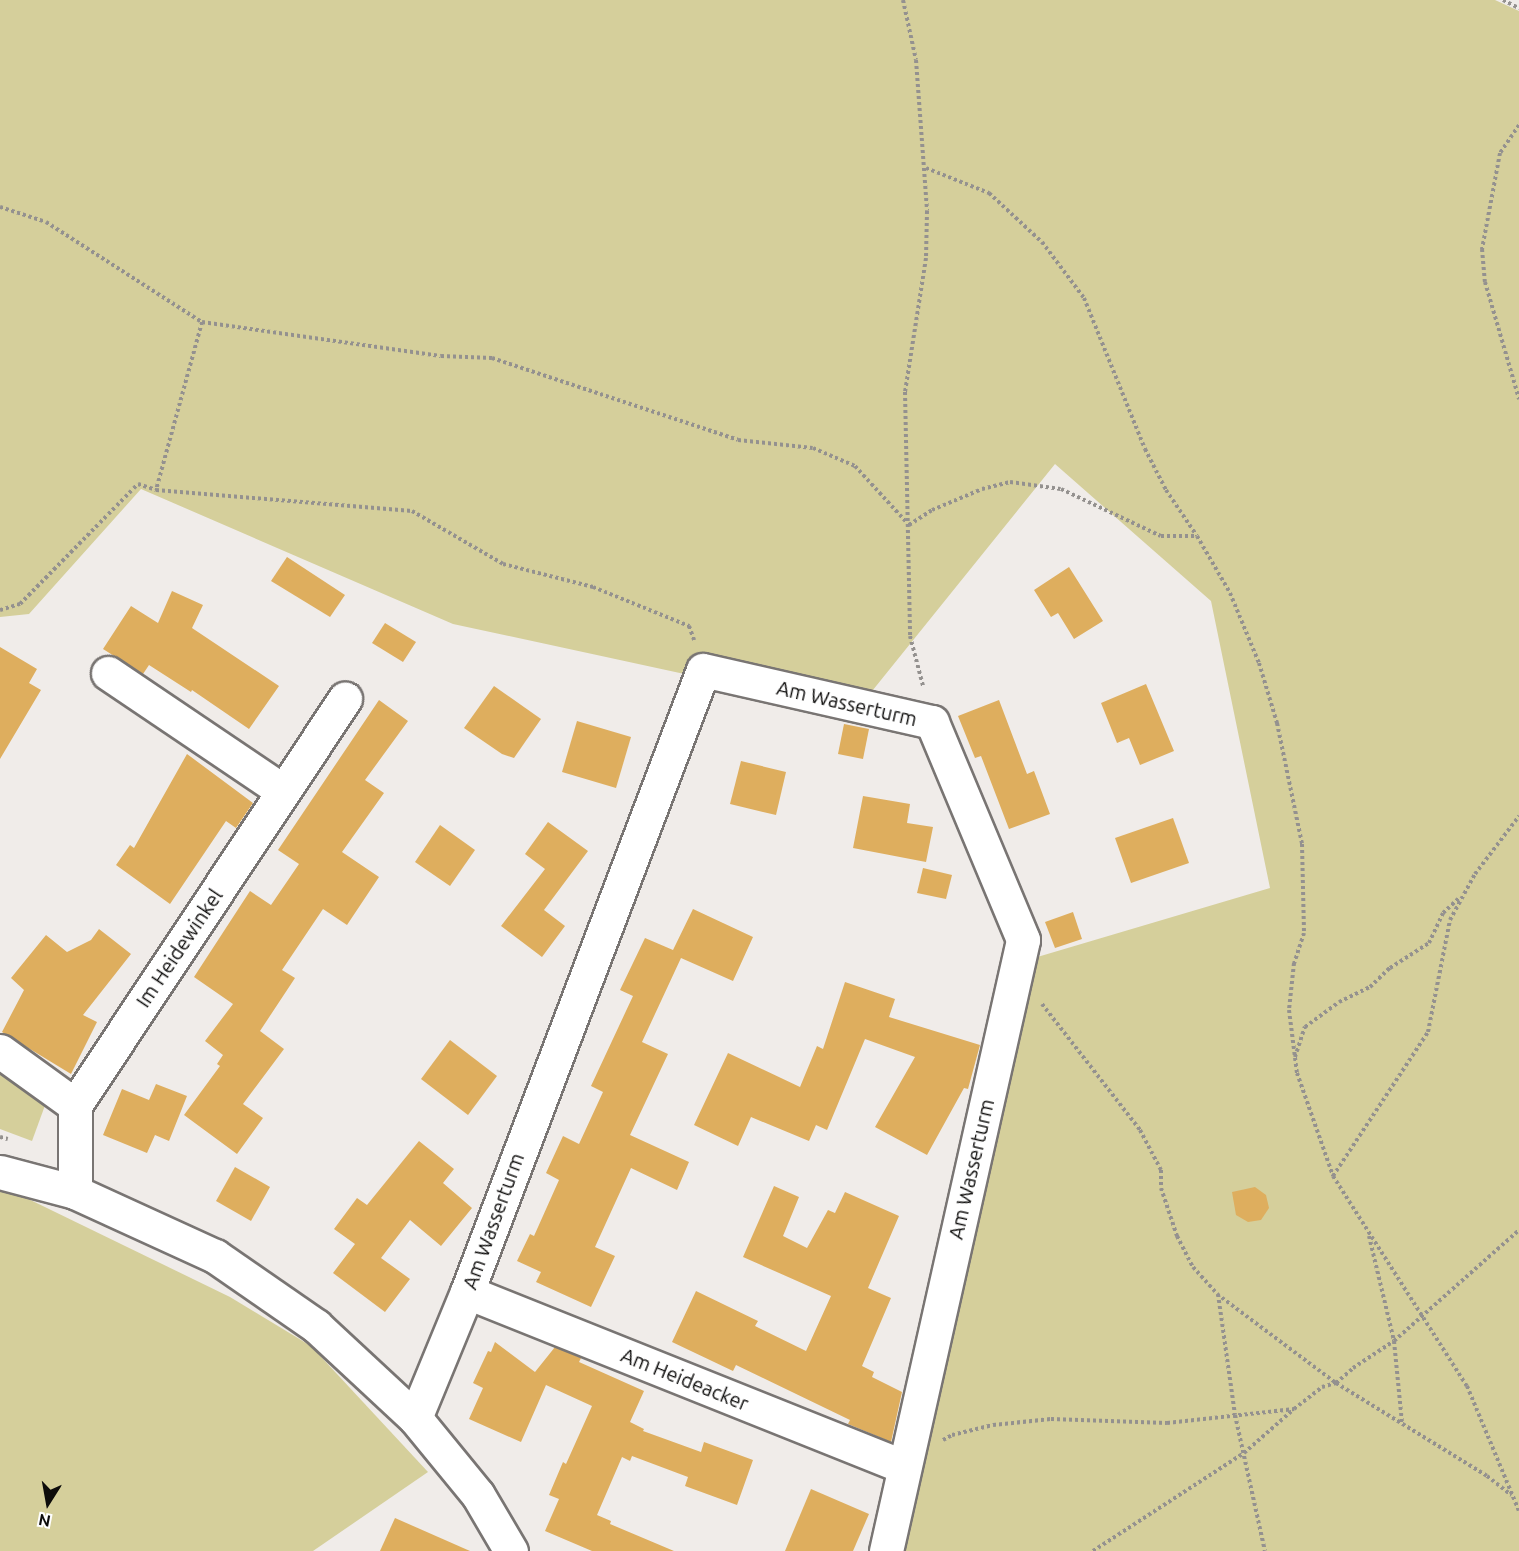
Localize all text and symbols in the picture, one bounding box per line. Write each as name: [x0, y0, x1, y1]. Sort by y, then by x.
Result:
street label: Am Wasserturm: [774, 675, 920, 731]
street label: Im Heidewinkel: [131, 884, 227, 1012]
street label: Am Wasserturm: [943, 1096, 999, 1242]
street label: Am Wasserturm: [457, 1150, 529, 1292]
street label: Am Heideacker: [618, 1343, 752, 1415]
north arrow: [18, 1473, 78, 1533]
text: N: [37, 1511, 52, 1531]

